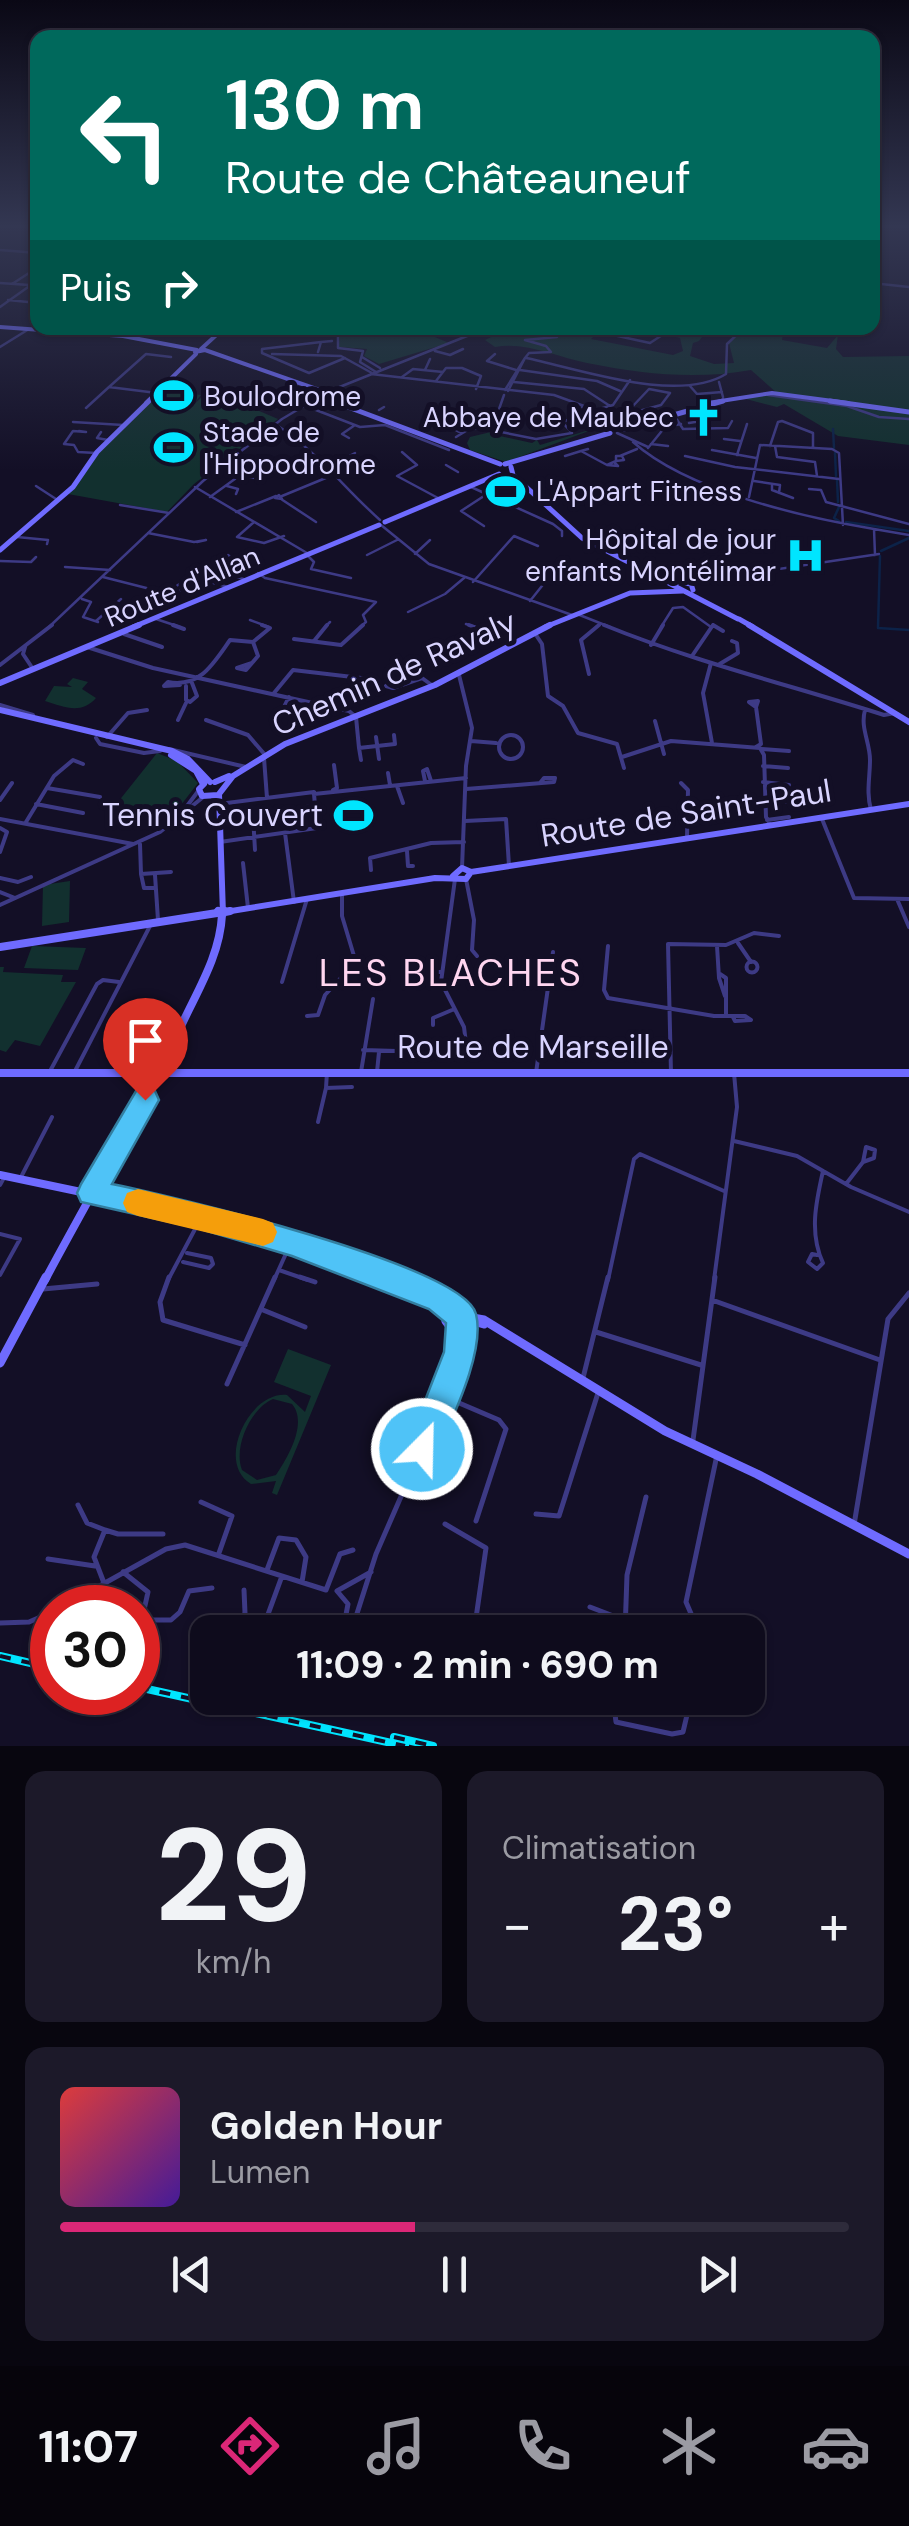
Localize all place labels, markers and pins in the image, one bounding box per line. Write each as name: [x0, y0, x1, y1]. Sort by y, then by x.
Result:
sports icon: Boulodrome: [153, 375, 195, 417]
place label: Boulodrome: [204, 378, 361, 415]
church icon: Abbaye de Maubec: [683, 396, 725, 438]
place label: Abbaye de Maubec: [423, 399, 674, 436]
place label: Stade de l'Hippodrome: [203, 414, 376, 483]
sports icon: Stade de l'Hippodrome: [152, 427, 194, 469]
sports icon: L'Appart Fitness: [485, 470, 527, 512]
place label: L'Appart Fitness: [536, 473, 742, 510]
place label: Hôpital de jour enfants Montélimar: [525, 521, 776, 590]
hospital icon: Hôpital de jour enfants Montélimar: [785, 534, 827, 576]
place label: Tennis Couvert: [102, 794, 323, 836]
sports icon: Tennis Couvert: [332, 794, 374, 836]
pin: [103, 998, 188, 1101]

